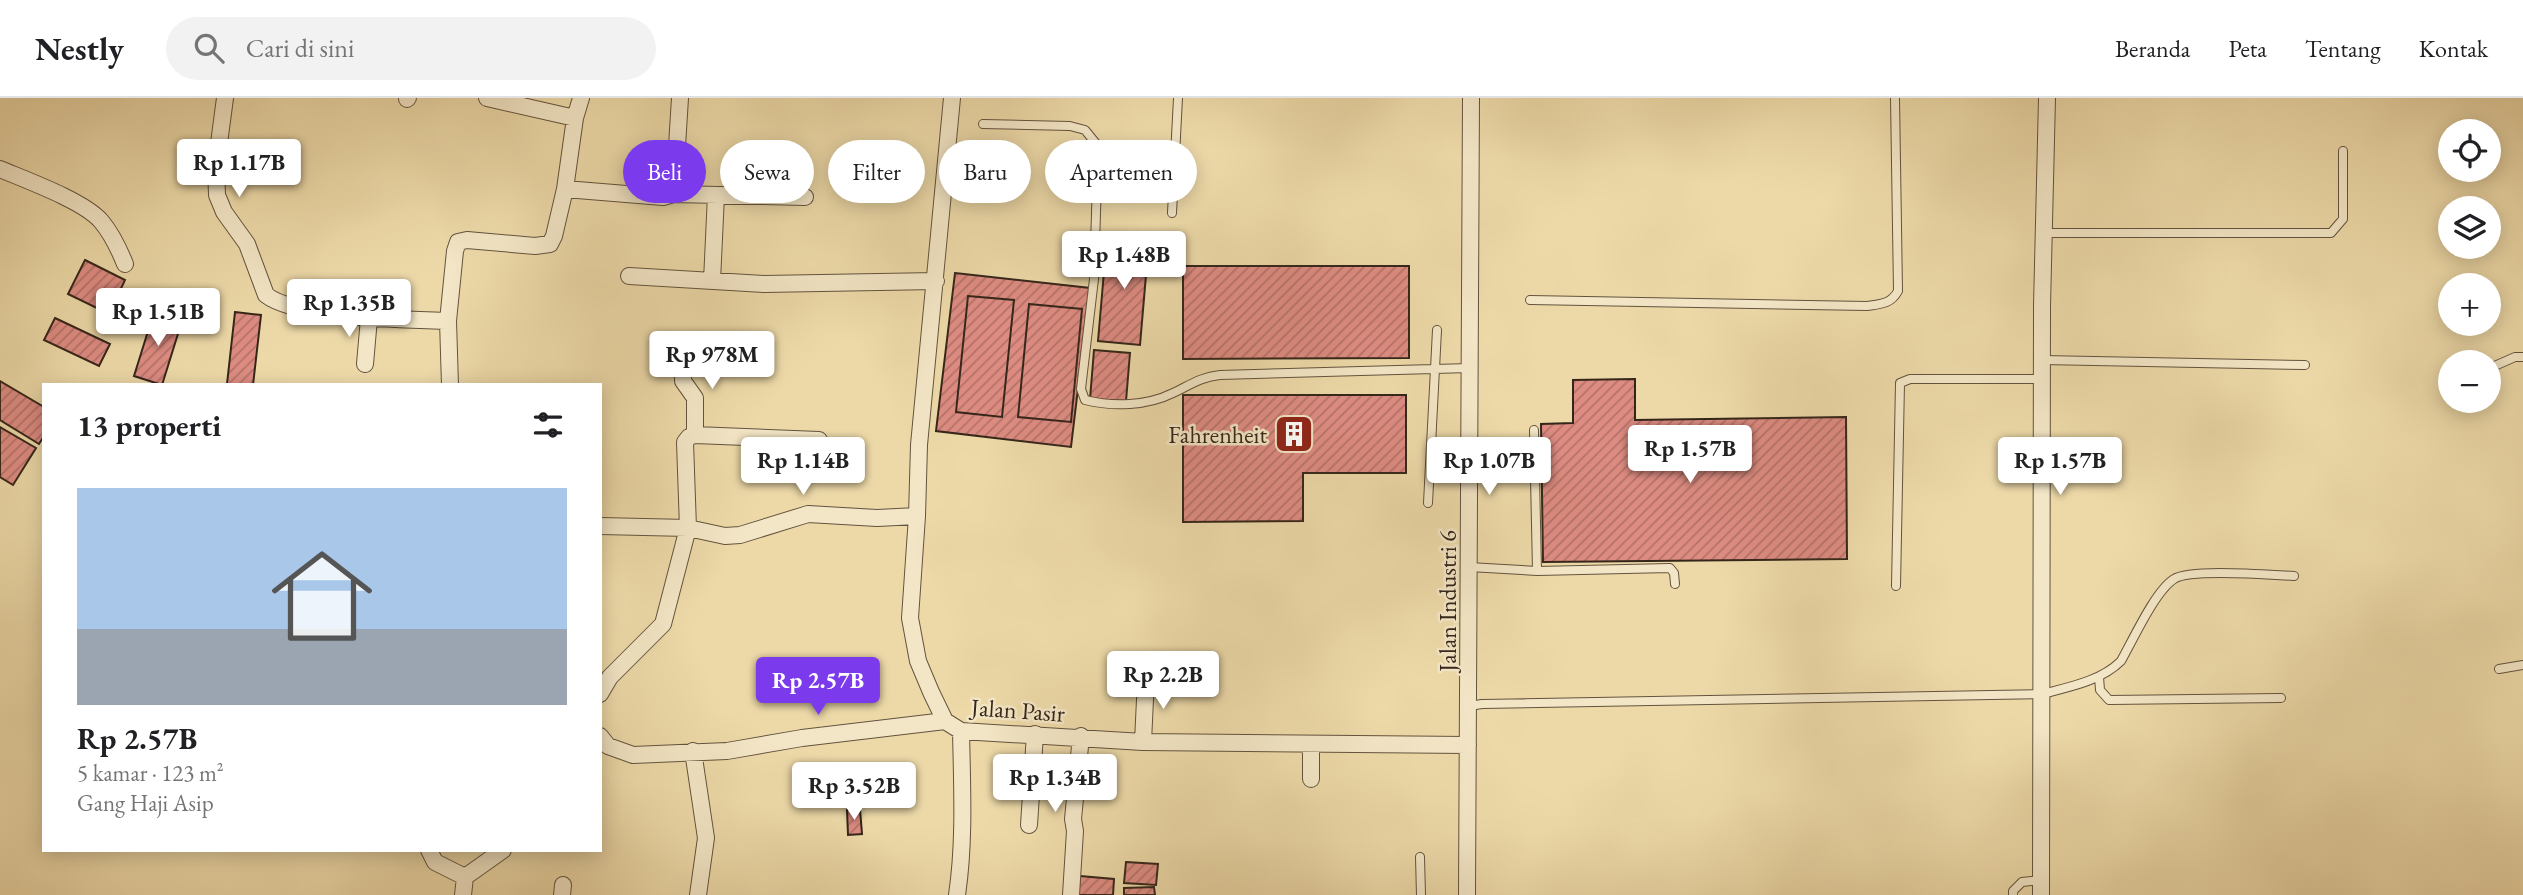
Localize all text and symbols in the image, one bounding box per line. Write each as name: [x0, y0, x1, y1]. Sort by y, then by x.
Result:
search box: [166, 17, 656, 80]
text: Nestly: [35, 27, 124, 70]
icon: search: [190, 29, 228, 67]
text: Cari di sini: [246, 31, 354, 65]
text: Beranda: [2115, 33, 2190, 64]
text: Peta: [2228, 33, 2267, 64]
text: Tentang: [2305, 33, 2381, 64]
text: Kontak: [2419, 33, 2488, 64]
map controls: [2438, 119, 2501, 413]
button: locate: [2438, 119, 2501, 182]
pin: Rp 1.17B: [167, 140, 311, 199]
chip: Beli: [623, 140, 706, 203]
chip: Sewa: [720, 140, 814, 203]
chip: Filter: [828, 140, 925, 203]
chip: Baru: [939, 140, 1031, 203]
chip: Apartemen: [1045, 140, 1197, 203]
text: Rp 1.17B: [193, 147, 285, 177]
button: layers: [2438, 196, 2501, 259]
pin: Rp 1.48B: [1052, 232, 1196, 291]
text: Rp 1.48B: [1078, 239, 1170, 269]
button: +: [2438, 273, 2501, 336]
pin: Rp 1.35B: [277, 280, 421, 339]
text: Rp 1.35B: [303, 287, 395, 317]
pin: Rp 1.51B: [86, 288, 230, 348]
text: Rp 1.51B: [112, 296, 204, 326]
pin: Rp 978M: [647, 331, 777, 391]
text: Rp 978M: [665, 339, 759, 369]
button: −: [2438, 350, 2501, 413]
text: 13 properti: [77, 406, 221, 445]
icon: filters: [529, 406, 567, 444]
building icon: Fahrenheit: [1273, 413, 1315, 455]
place label: Fahrenheit: [1168, 419, 1267, 450]
pin: Rp 1.57B: [1618, 426, 1762, 485]
text: Rp 1.57B: [1644, 433, 1736, 463]
pin: Rp 1.14B: [731, 438, 875, 497]
pin: Rp 1.07B: [1417, 438, 1561, 497]
pin: Rp 1.57B: [1988, 438, 2132, 497]
text: Rp 1.14B: [757, 445, 849, 475]
text: Rp 1.07B: [1443, 445, 1535, 475]
text: Rp 1.57B: [2014, 445, 2106, 475]
street label: Jalan Industri 6: [1432, 530, 1463, 674]
icon: home: [259, 533, 385, 659]
pin: Rp 2.2B: [1098, 652, 1228, 711]
pin: Rp 2.57B: [746, 658, 890, 717]
text: Rp 2.2B: [1123, 659, 1203, 689]
text: Rp 2.57B: [772, 665, 864, 695]
street label: Jalan Pasir: [968, 691, 1066, 729]
text: Rp 2.57B: [77, 719, 197, 758]
pin: Rp 1.34B: [983, 754, 1127, 814]
text: 5 kamar · 123 m²: [77, 758, 224, 788]
pin: Rp 3.52B: [782, 762, 926, 822]
text: Rp 1.34B: [1009, 762, 1101, 792]
text: Rp 3.52B: [808, 770, 900, 800]
text: Gang Haji Asip: [77, 788, 214, 818]

